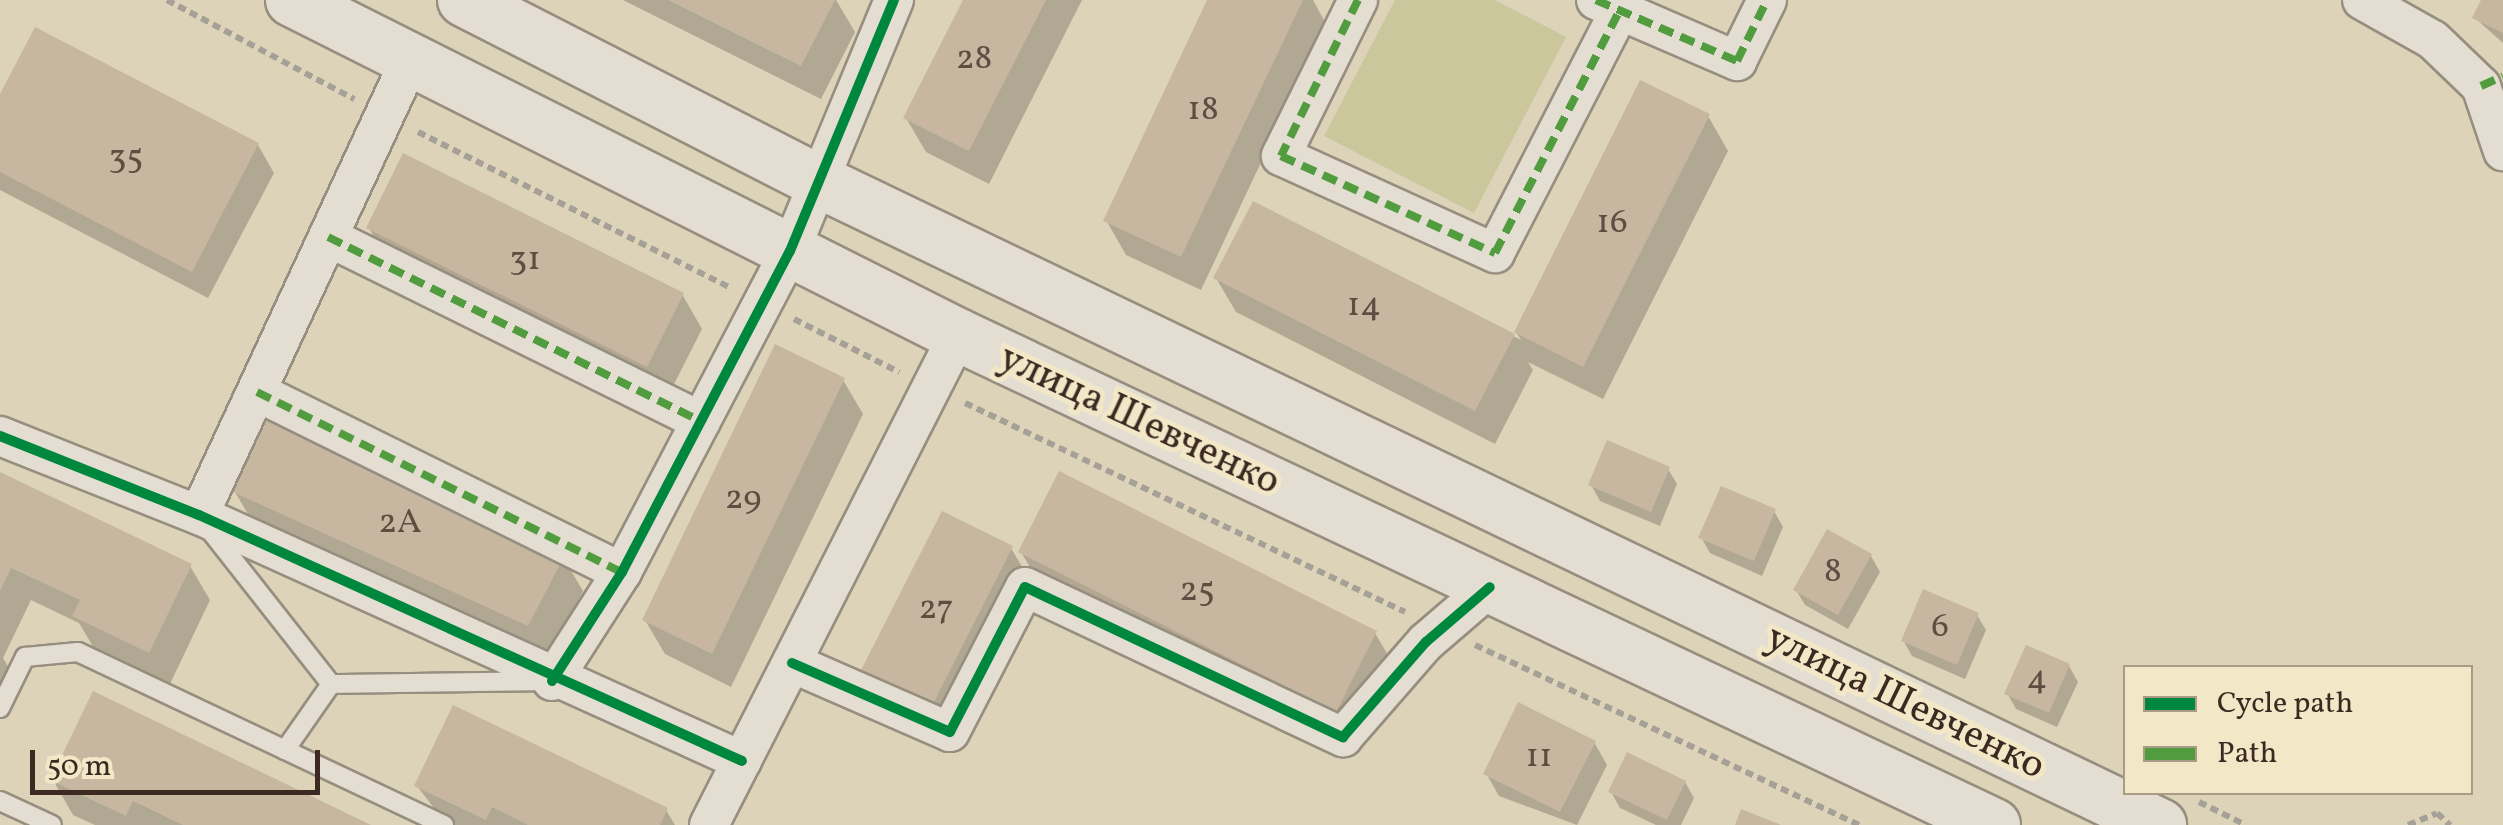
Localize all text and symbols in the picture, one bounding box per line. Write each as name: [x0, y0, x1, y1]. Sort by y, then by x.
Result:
house number: 28: [956, 38, 992, 80]
house number: 18: [1187, 89, 1219, 131]
house number: 35: [109, 137, 143, 179]
house number: 16: [1596, 202, 1628, 244]
house number: 31: [509, 239, 541, 281]
house number: 14: [1347, 285, 1381, 327]
street label: улица Шевченко: [991, 335, 1287, 507]
house number: 29: [725, 478, 761, 520]
house number: 2А: [378, 502, 422, 544]
house number: 8: [1824, 551, 1842, 593]
house number: 25: [1179, 570, 1215, 612]
house number: 27: [919, 588, 953, 630]
house number: 6: [1931, 606, 1949, 648]
street label: улица Шевченко: [1758, 615, 2052, 791]
house number: 4: [2027, 658, 2047, 700]
legend: [2123, 665, 2473, 795]
text: Cycle path: [2217, 683, 2353, 725]
scale bar: [35, 730, 325, 792]
text: Path: [2217, 733, 2277, 775]
house number: 11: [1525, 736, 1553, 778]
text: 50 m: [47, 746, 111, 788]

